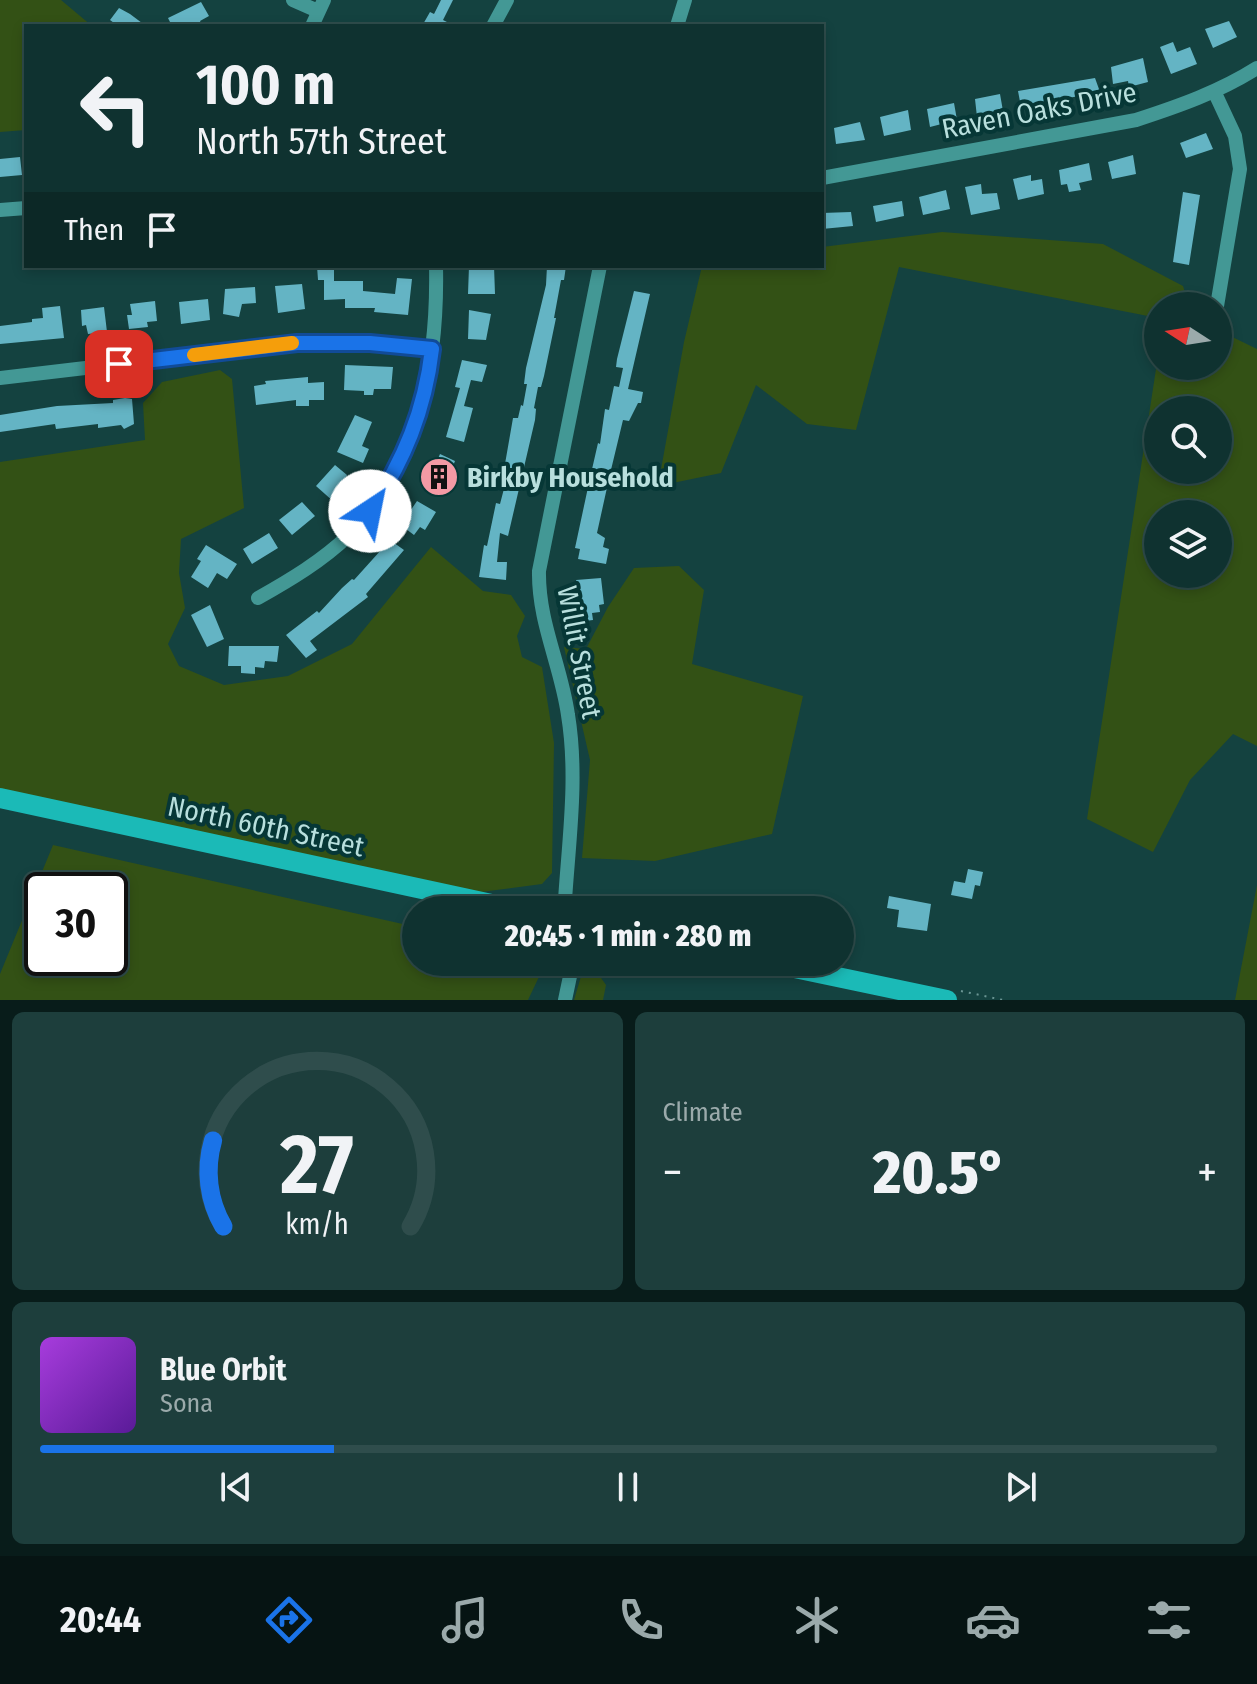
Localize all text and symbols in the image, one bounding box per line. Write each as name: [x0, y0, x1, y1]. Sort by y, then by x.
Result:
text: 100 m: [196, 52, 335, 119]
icon: left: [64, 56, 168, 160]
street label: Raven Oaks Drive: [939, 75, 1139, 146]
text: North 57th Street: [196, 120, 447, 164]
icon: arrive: [140, 208, 184, 252]
text: Then: [64, 212, 124, 248]
north arrow: [1144, 292, 1232, 380]
map controls: [1144, 292, 1232, 588]
pin: [85, 330, 153, 398]
icon: arrive: [97, 342, 141, 386]
button: search: [1144, 396, 1232, 484]
building icon: Birkby Household: [418, 456, 460, 498]
place label: Birkby Household: [467, 461, 674, 494]
position arrow: [328, 469, 412, 553]
button: layers: [1144, 500, 1232, 588]
street label: Willit Street: [550, 583, 609, 722]
street label: North 60th Street: [165, 790, 368, 864]
speed limit sign: 30: [24, 872, 128, 976]
text: 20:45 · 1 min · 280 m: [505, 918, 751, 954]
text: Climate: [663, 1097, 743, 1128]
text: 27: [279, 1115, 354, 1215]
text: 20.5°: [873, 1137, 1006, 1209]
text: −: [663, 1146, 682, 1199]
text: +: [1197, 1146, 1217, 1199]
text: km/h: [285, 1207, 349, 1242]
text: Blue Orbit: [160, 1352, 286, 1388]
text: Sona: [160, 1388, 213, 1419]
icon: previous: [214, 1465, 258, 1509]
icon: pause: [606, 1465, 650, 1509]
icon: next: [999, 1465, 1043, 1509]
icon: directions: [261, 1592, 317, 1648]
icon: music: [437, 1592, 493, 1648]
icon: phone: [613, 1592, 669, 1648]
icon: climate: [789, 1592, 845, 1648]
icon: car: [965, 1592, 1021, 1648]
icon: filters: [1141, 1592, 1197, 1648]
text: 20:44: [60, 1598, 141, 1642]

